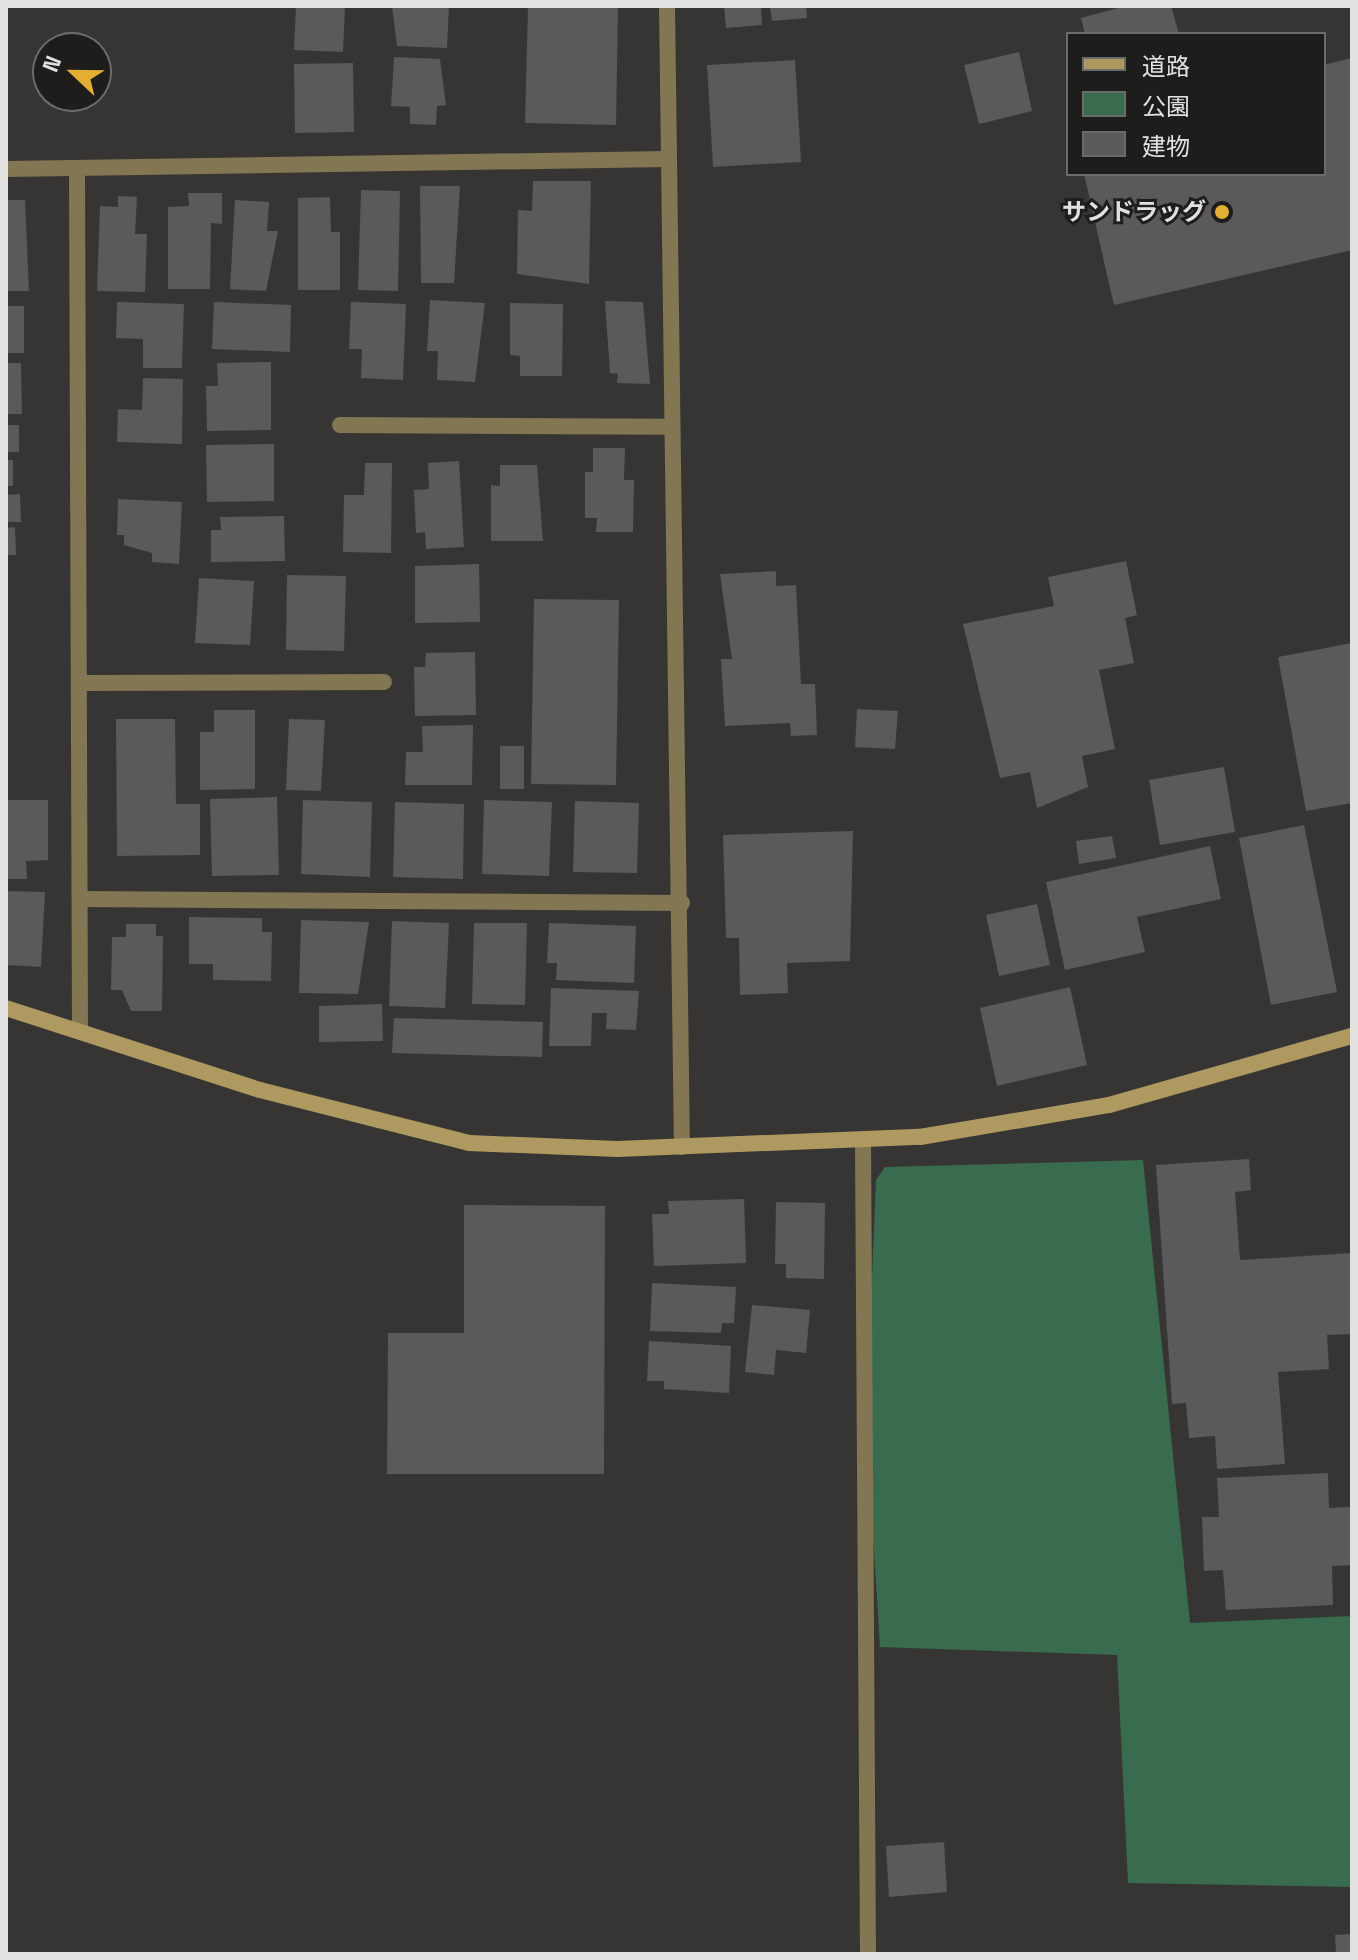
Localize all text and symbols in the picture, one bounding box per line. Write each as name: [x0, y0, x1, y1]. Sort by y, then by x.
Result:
north arrow: [32, 32, 112, 112]
legend: [1066, 32, 1326, 176]
text: 道路: [1142, 51, 1190, 82]
text: N: [36, 52, 67, 76]
text: 公園: [1142, 91, 1190, 122]
text: 建物: [1142, 131, 1190, 162]
place label: サンドラッグ: [1062, 198, 1206, 226]
marker: サンドラッグ: [1213, 203, 1231, 221]

